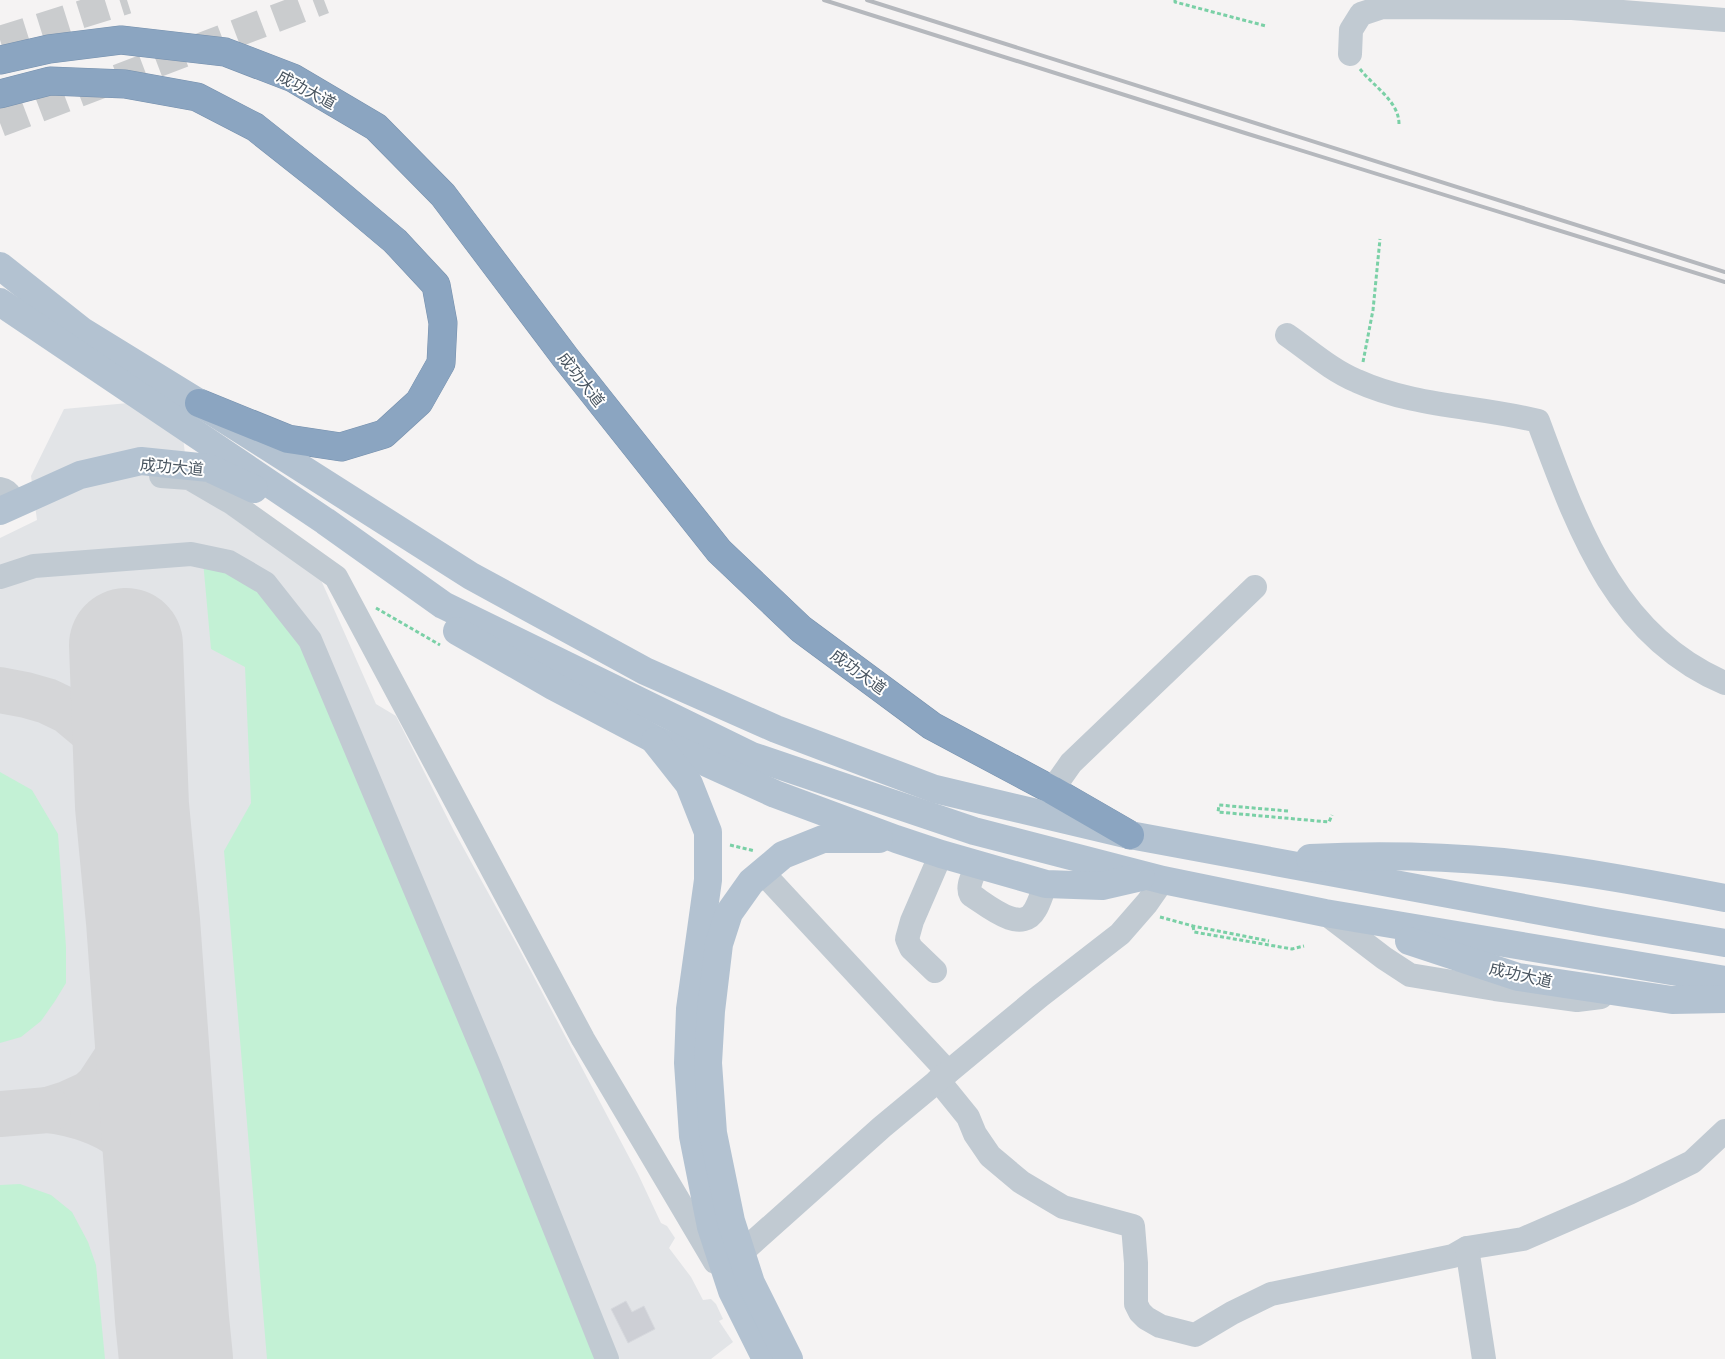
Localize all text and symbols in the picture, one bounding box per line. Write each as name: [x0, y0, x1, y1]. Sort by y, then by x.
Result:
street label: 成功大道: [274, 66, 340, 112]
street label: 成功大道: [555, 348, 609, 410]
street label: 成功大道: [139, 454, 205, 478]
street label: 成功大道: [828, 645, 890, 697]
street label: 成功大道: [1488, 958, 1554, 990]

